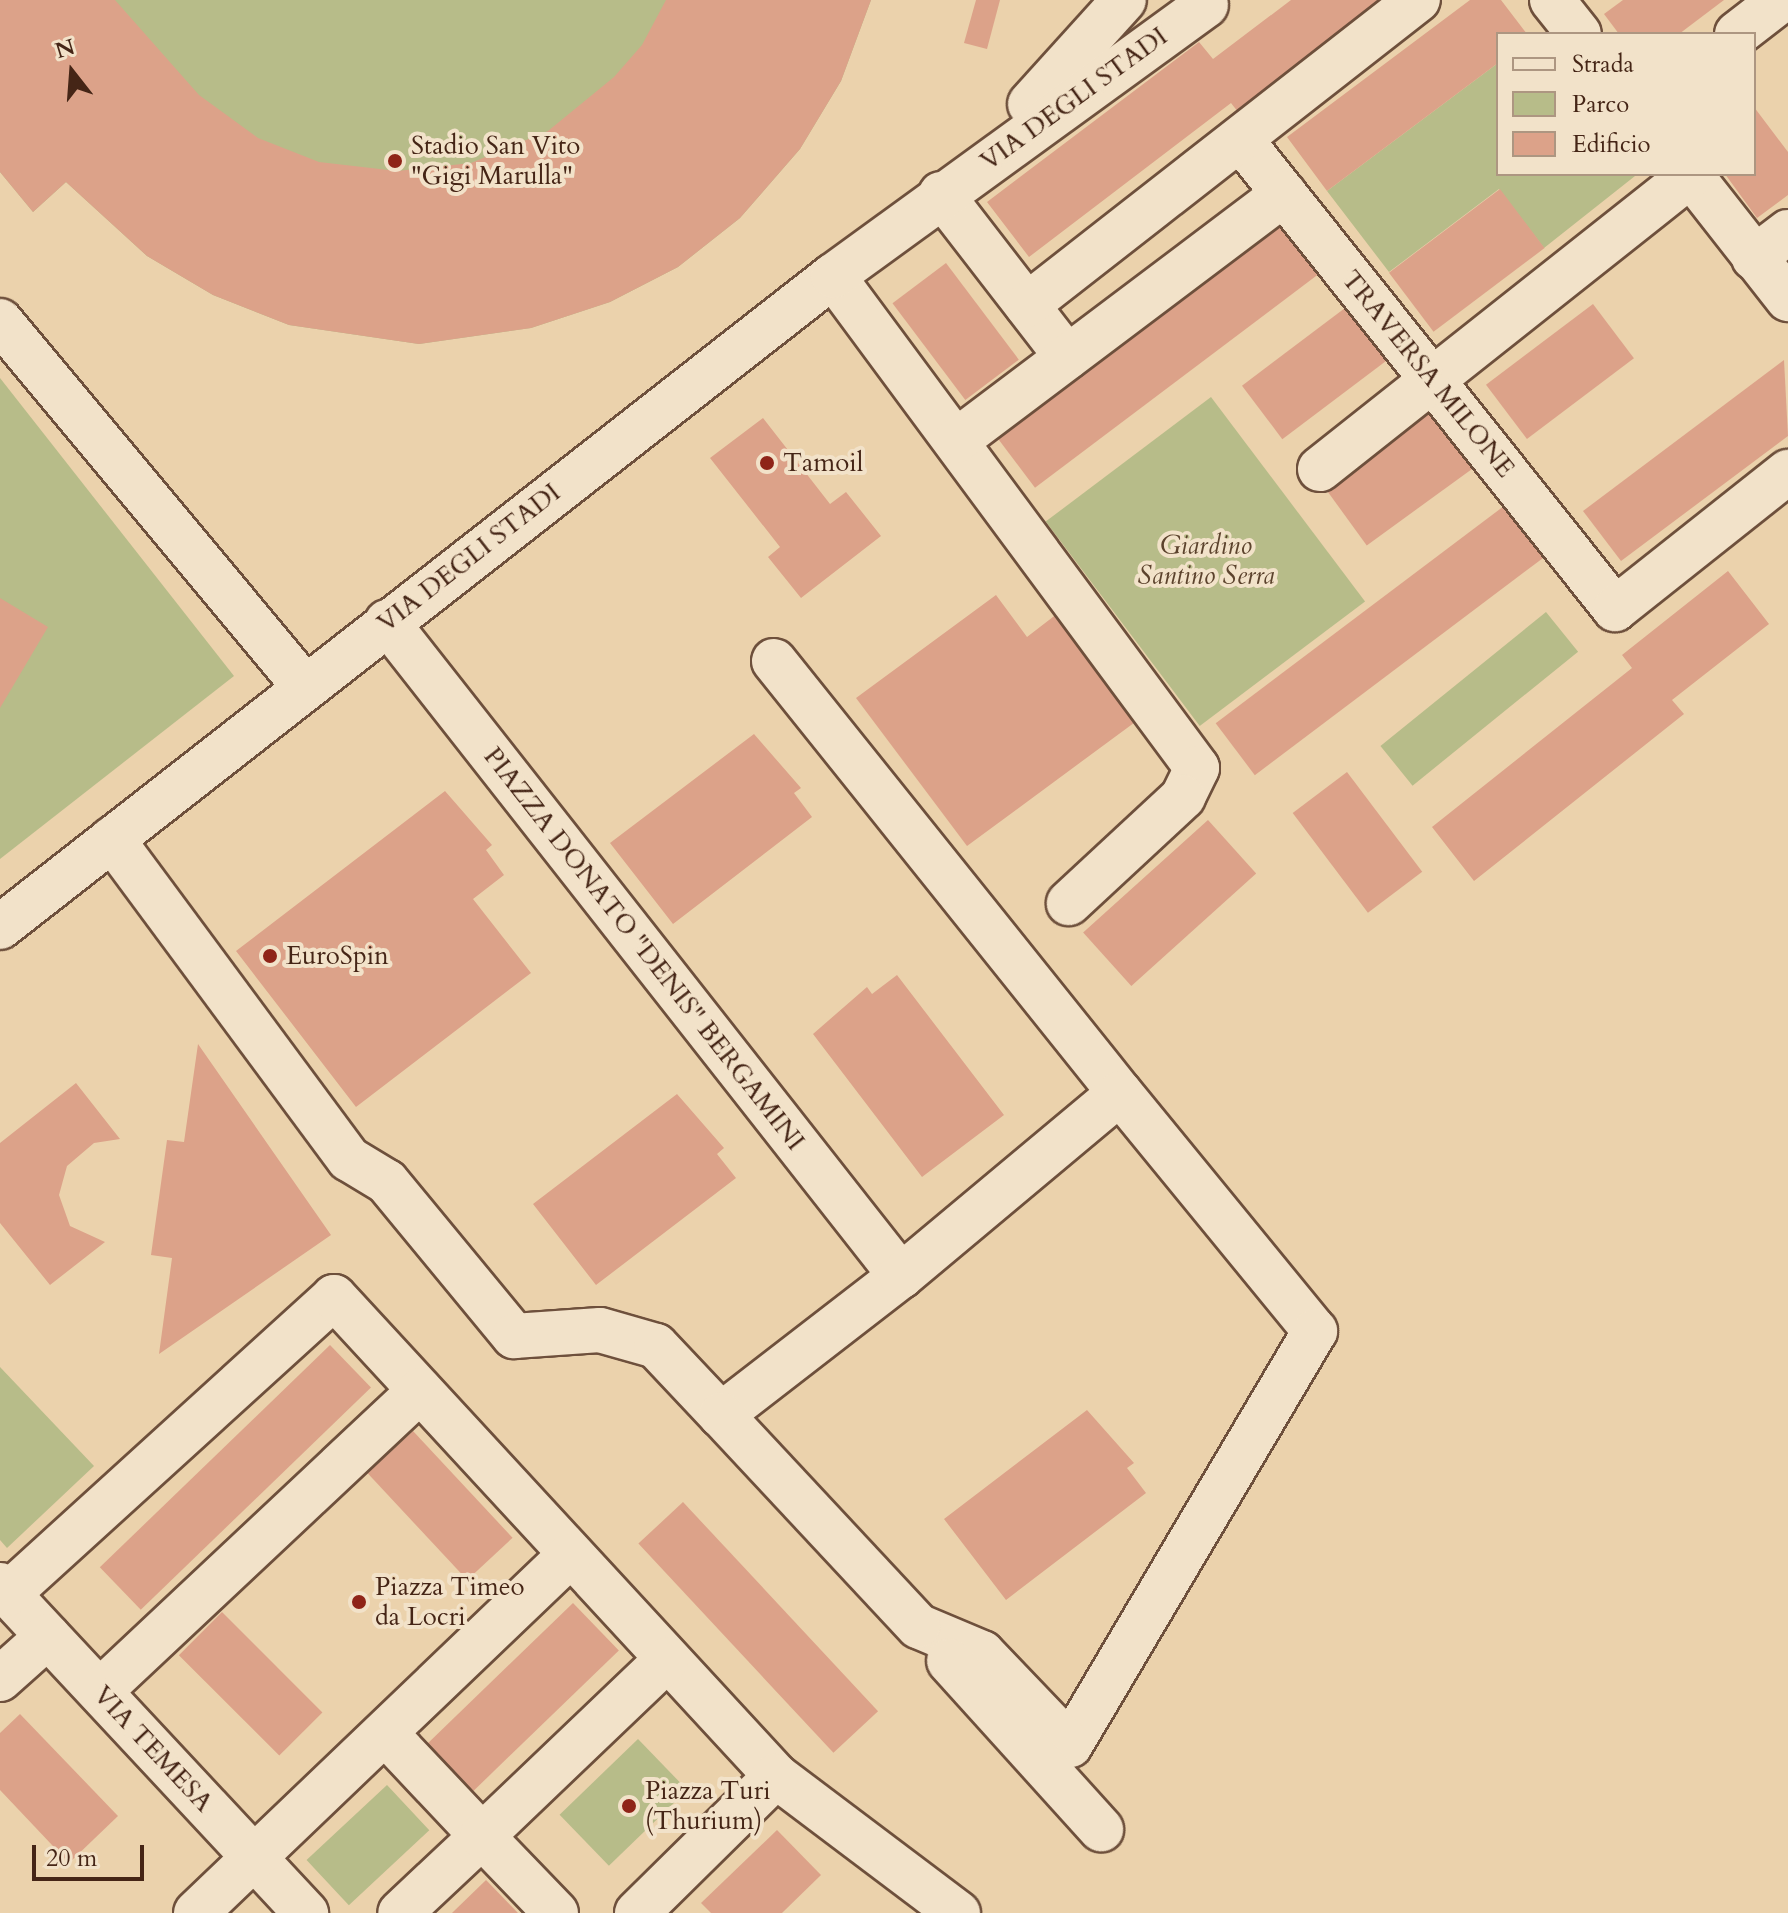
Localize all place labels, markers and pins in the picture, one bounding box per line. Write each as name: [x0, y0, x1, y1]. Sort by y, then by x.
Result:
place label: Stadio San Vito "Gigi Marulla": [411, 130, 580, 192]
marker: Stadio San Vito "Gigi Marulla": [386, 152, 404, 170]
place label: Tamoil: [783, 447, 863, 479]
marker: Tamoil: [758, 454, 776, 472]
place label: EuroSpin: [286, 940, 389, 972]
marker: EuroSpin: [261, 947, 279, 965]
place label: Piazza Timeo da Locri: [375, 1571, 525, 1632]
marker: Piazza Timeo da Locri: [350, 1593, 368, 1611]
place label: Piazza Turi (Thurium): [645, 1775, 771, 1836]
marker: Piazza Turi (Thurium): [620, 1797, 638, 1815]

